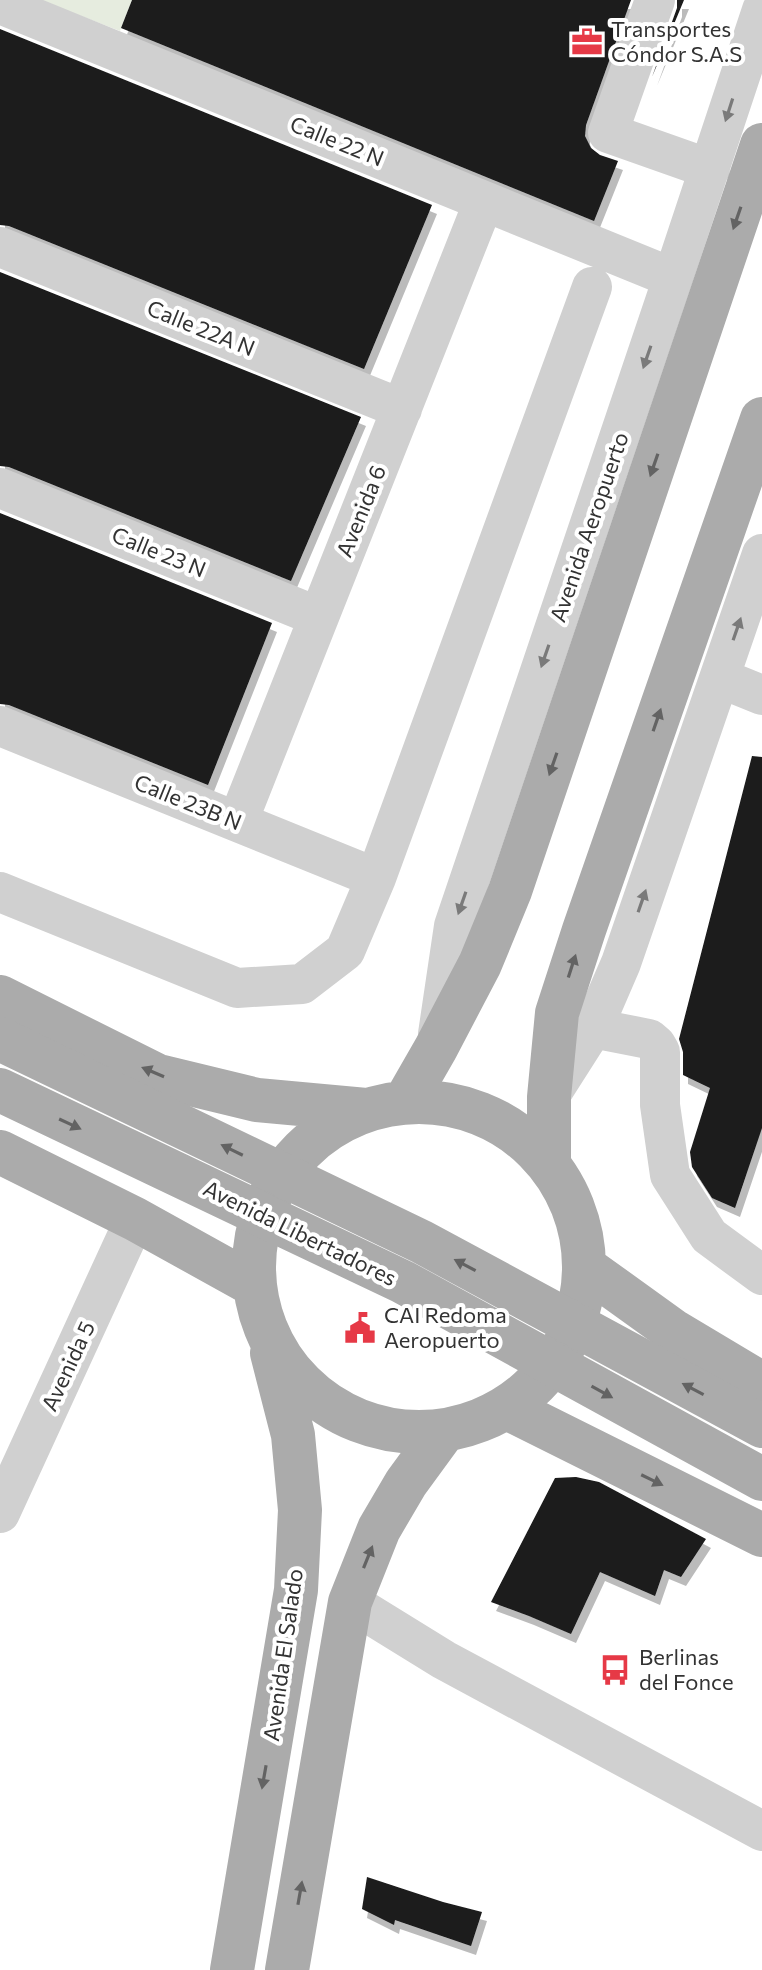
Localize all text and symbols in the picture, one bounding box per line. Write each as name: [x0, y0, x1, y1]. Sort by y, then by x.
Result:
place label: Transportes Cóndor S.A.S: [611, 15, 742, 67]
office icon: Transportes Cóndor S.A.S: [570, 25, 604, 59]
one-way arrow: [722, 99, 734, 123]
street label: Calle 22 N: [286, 110, 388, 172]
one-way arrow: [731, 207, 743, 231]
street label: Calle 22A N: [143, 294, 259, 361]
one-way arrow: [640, 345, 652, 369]
street label: Avenida Aeropuerto: [543, 428, 634, 625]
one-way arrow: [647, 453, 659, 477]
street label: Avenida 6: [330, 461, 391, 561]
street label: Calle 23 N: [108, 520, 210, 583]
one-way arrow: [731, 617, 743, 641]
one-way arrow: [539, 645, 551, 669]
one-way arrow: [652, 708, 664, 732]
one-way arrow: [546, 752, 558, 776]
street label: Calle 23B N: [131, 768, 246, 835]
one-way arrow: [637, 889, 649, 913]
one-way arrow: [455, 891, 467, 915]
one-way arrow: [567, 954, 579, 978]
one-way arrow: [140, 1065, 164, 1078]
one-way arrow: [59, 1117, 82, 1130]
one-way arrow: [220, 1143, 243, 1157]
street label: Avenida Libertadores: [199, 1174, 401, 1291]
one-way arrow: [454, 1258, 476, 1272]
place label: CAI Redoma Aeropuerto: [384, 1301, 507, 1353]
public building icon: CAI Redoma Aeropuerto: [343, 1311, 377, 1345]
street label: Avenida 5: [35, 1317, 100, 1415]
one-way arrow: [682, 1382, 705, 1396]
one-way arrow: [591, 1385, 614, 1398]
one-way arrow: [640, 1473, 663, 1487]
one-way arrow: [362, 1545, 375, 1569]
street label: Avenida El Salado: [257, 1567, 308, 1743]
place label: Berlinas del Fonce: [639, 1643, 733, 1695]
bus stop icon: Berlinas del Fonce: [598, 1653, 632, 1687]
one-way arrow: [258, 1765, 270, 1790]
one-way arrow: [294, 1880, 307, 1905]

